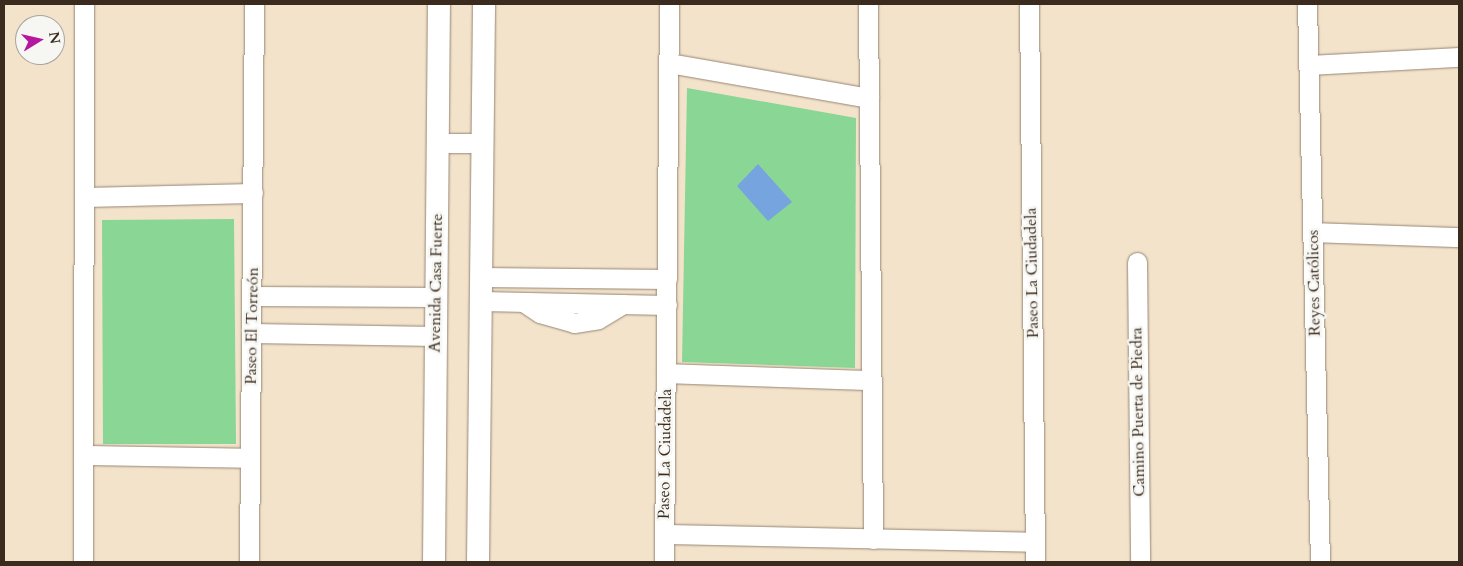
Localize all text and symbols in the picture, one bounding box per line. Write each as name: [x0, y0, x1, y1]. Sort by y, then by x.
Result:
north arrow: [15, 15, 65, 65]
text: N: [44, 30, 65, 45]
street label: Paseo La Ciudadela: [1021, 208, 1043, 338]
street label: Avenida Casa Fuerte: [425, 213, 447, 353]
street label: Reyes Católicos: [1303, 230, 1325, 336]
street label: Paseo El Torreón: [241, 267, 263, 385]
street label: Camino Puerta de Piedra: [1127, 327, 1149, 497]
street label: Paseo La Ciudadela: [654, 389, 676, 519]

